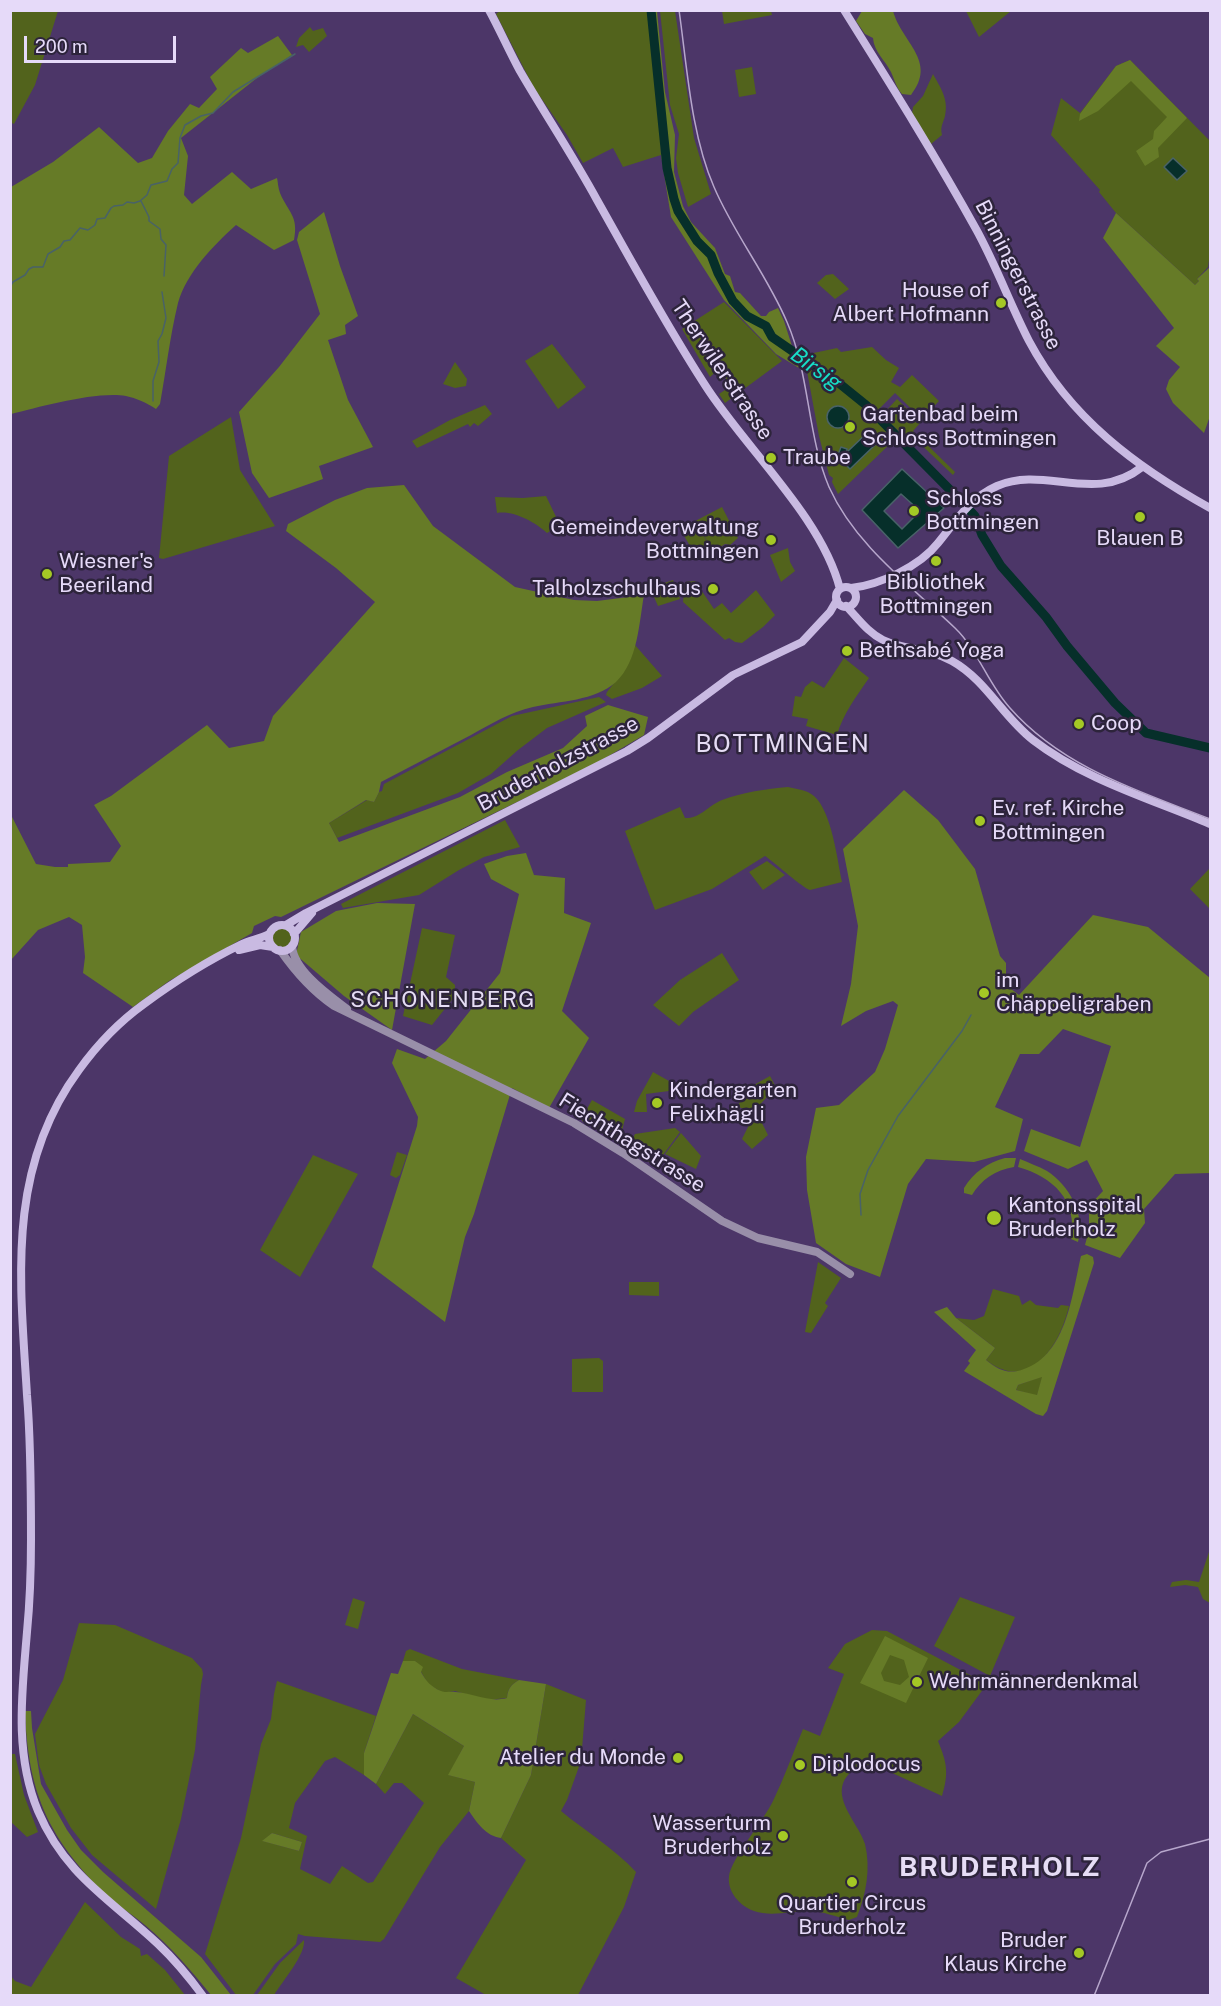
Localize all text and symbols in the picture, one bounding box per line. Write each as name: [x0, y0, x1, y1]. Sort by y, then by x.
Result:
scale bar: [27, 24, 178, 62]
text: 200 m: [35, 36, 88, 57]
street label: Binningerstrasse: [969, 196, 1067, 354]
place label: House of Albert Hofmann: [833, 278, 989, 328]
street label: Therwilerstrasse: [666, 295, 778, 445]
marker: House of Albert Hofmann: [994, 296, 1008, 310]
water label: Birsig: [785, 342, 847, 396]
place label: Gartenbad beim Schloss Bottmingen: [862, 402, 1057, 452]
marker: Gartenbad beim Schloss Bottmingen: [843, 420, 857, 434]
place label: Traube: [783, 445, 851, 471]
marker: Traube: [764, 451, 778, 465]
place label: Schloss Bottmingen: [926, 486, 1039, 536]
marker: Schloss Bottmingen: [907, 504, 921, 518]
marker: Blauen B: [1133, 510, 1147, 524]
place label: Gemeindeverwaltung Bottmingen: [550, 515, 759, 565]
place label: Blauen B: [1096, 526, 1184, 552]
marker: Gemeindeverwaltung Bottmingen: [764, 533, 778, 547]
place label: Wiesner's Beeriland: [59, 549, 153, 599]
marker: Bibliothek Bottmingen: [929, 554, 943, 568]
marker: Wiesner's Beeriland: [40, 567, 54, 581]
place label: Bibliothek Bottmingen: [879, 570, 993, 620]
place label: Talholzschulhaus: [532, 576, 701, 602]
marker: Talholzschulhaus: [706, 582, 720, 596]
place label: Bethsabé Yoga: [859, 638, 1004, 664]
marker: Bethsabé Yoga: [840, 644, 854, 658]
street label: Bruderholzstrasse: [473, 711, 643, 817]
place label: Coop: [1091, 711, 1142, 737]
marker: Coop: [1072, 717, 1086, 731]
district label: BOTTMINGEN: [696, 731, 870, 759]
place label: Ev. ref. Kirche Bottmingen: [992, 796, 1124, 846]
marker: Ev. ref. Kirche Bottmingen: [973, 814, 987, 828]
place label: im Chäppeligraben: [996, 968, 1152, 1018]
marker: im Chäppeligraben: [977, 986, 991, 1000]
district label: SCHÖNENBERG: [350, 987, 536, 1013]
place label: Kindergarten Felixhägli: [669, 1078, 797, 1128]
street label: Fiechthagstrasse: [554, 1088, 710, 1198]
marker: Kindergarten Felixhägli: [650, 1096, 664, 1110]
place label: Kantonsspital Bruderholz: [1008, 1193, 1142, 1243]
marker: Kantonsspital Bruderholz: [985, 1209, 1003, 1227]
place label: Wehrmännerdenkmal: [929, 1669, 1139, 1695]
marker: Wehrmännerdenkmal: [910, 1675, 924, 1689]
place label: Atelier du Monde: [499, 1745, 666, 1771]
marker: Atelier du Monde: [671, 1751, 685, 1765]
place label: Diplodocus: [812, 1752, 921, 1778]
marker: Diplodocus: [793, 1758, 807, 1772]
place label: Wasserturm Bruderholz: [653, 1811, 771, 1861]
marker: Wasserturm Bruderholz: [776, 1829, 790, 1843]
district label: BRUDERHOLZ: [899, 1852, 1101, 1884]
marker: Quartier Circus Bruderholz: [845, 1875, 859, 1889]
place label: Quartier Circus Bruderholz: [778, 1891, 926, 1941]
place label: Bruder Klaus Kirche: [944, 1928, 1067, 1978]
marker: Bruder Klaus Kirche: [1072, 1946, 1086, 1960]

